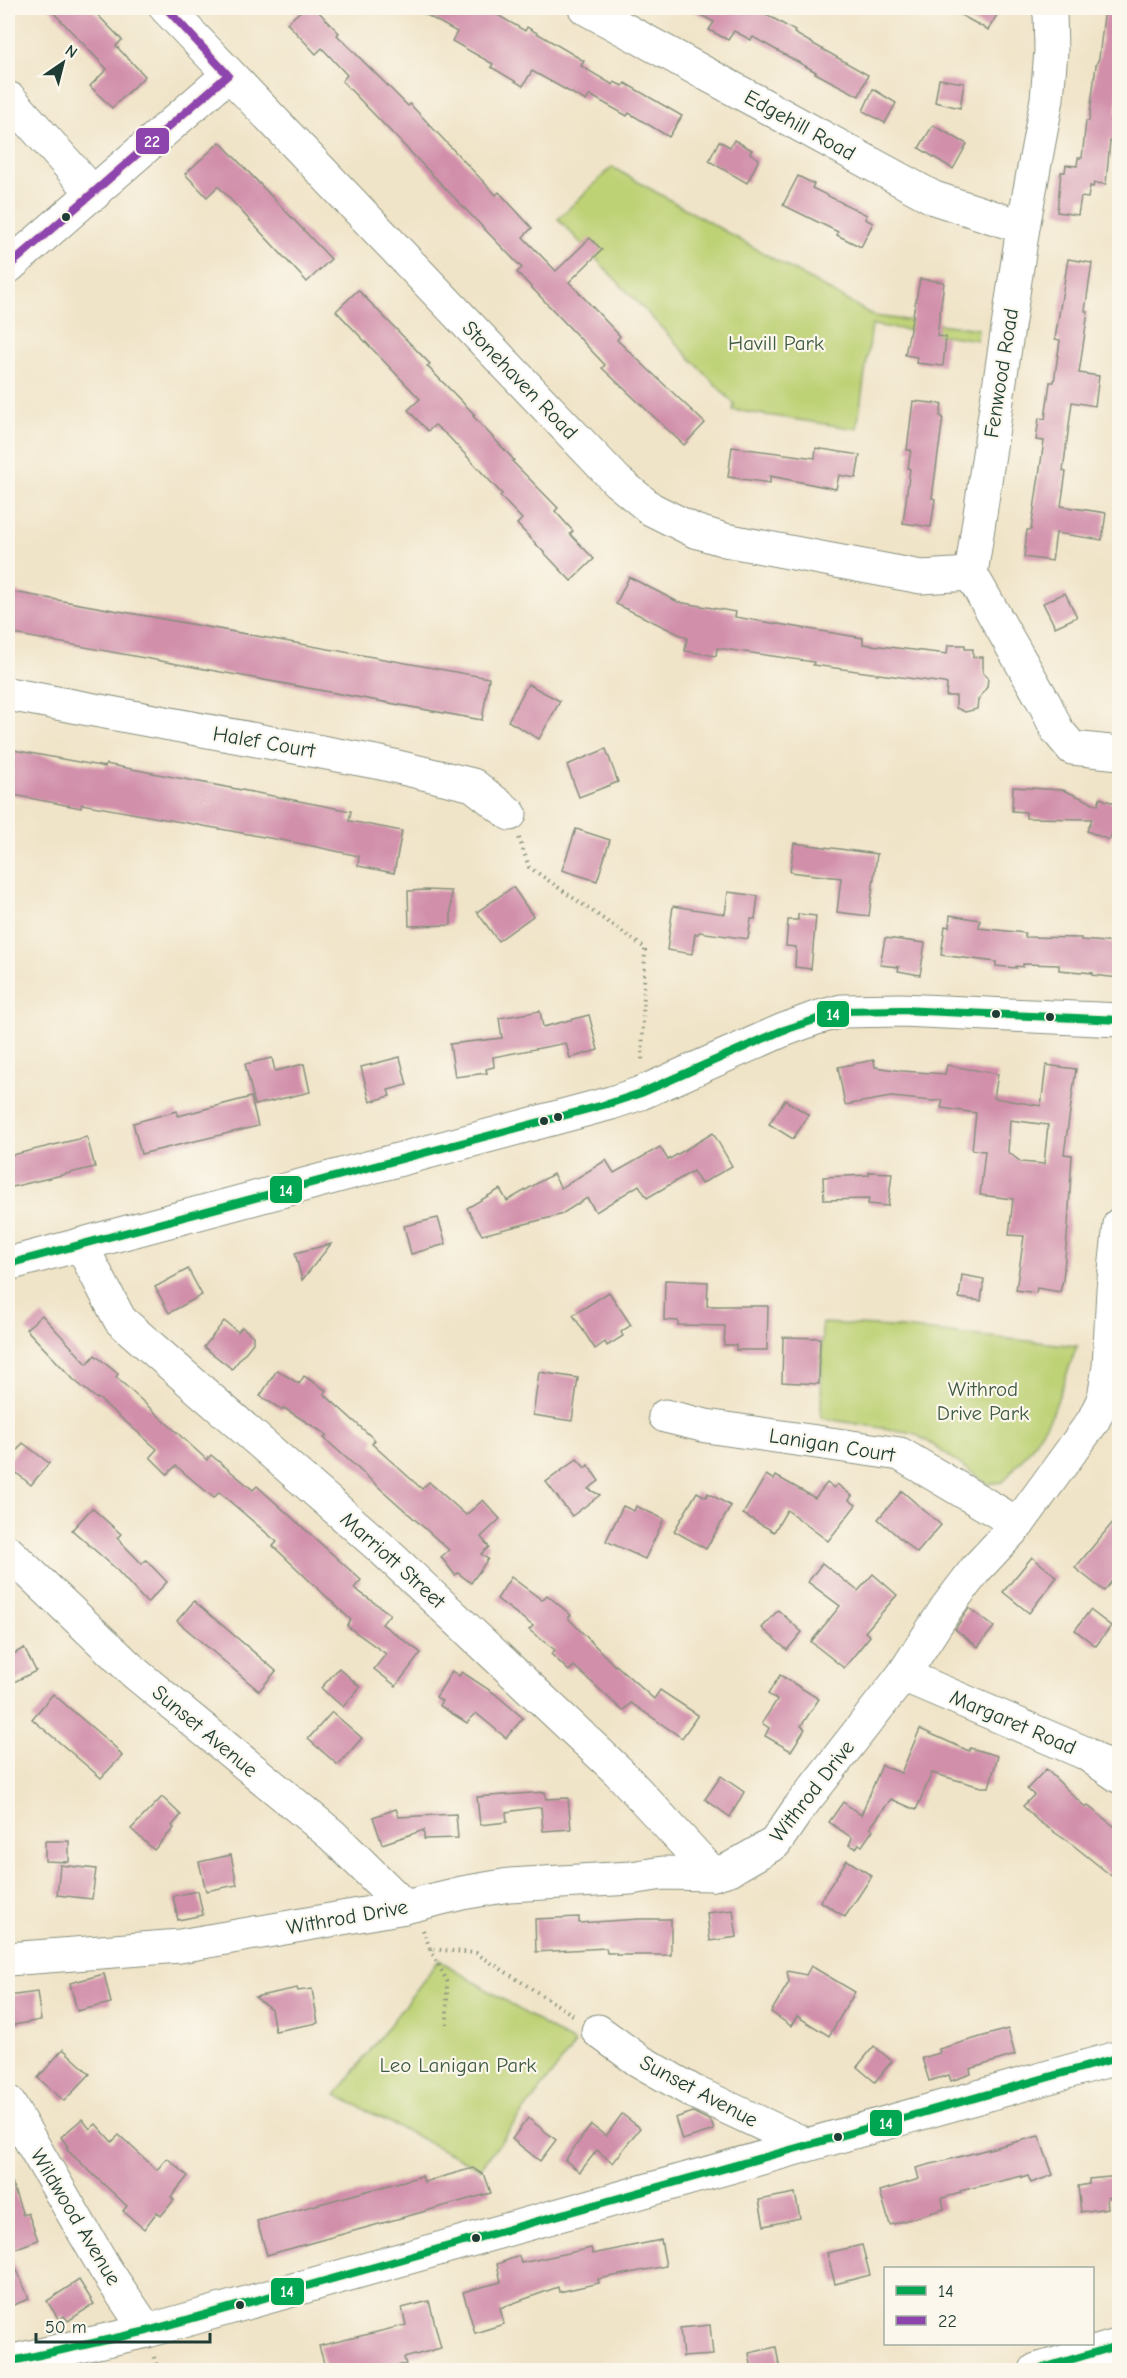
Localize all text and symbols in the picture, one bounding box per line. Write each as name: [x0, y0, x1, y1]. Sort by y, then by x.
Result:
north arrow: [33, 33, 93, 93]
text: N: [62, 41, 80, 62]
street label: Edgehill Road: [740, 85, 860, 165]
line badge: 22: [135, 127, 170, 155]
text: 22: [144, 133, 160, 151]
unlabelled marker: [60, 211, 72, 223]
street label: Fenwood Road: [979, 306, 1023, 440]
street label: Stonehaven Road: [457, 316, 583, 444]
park label: Havill Park: [728, 331, 824, 355]
street label: Halef Court: [211, 721, 318, 763]
line badge: 14: [816, 1000, 850, 1028]
text: 14: [826, 1006, 840, 1024]
unlabelled marker: [990, 1008, 1002, 1020]
unlabelled marker: [1044, 1011, 1056, 1023]
unlabelled marker: [552, 1111, 564, 1123]
unlabelled marker: [538, 1115, 550, 1127]
line badge: 14: [269, 1175, 303, 1204]
text: 14: [279, 1182, 293, 1200]
park label: Withrod Drive Park: [937, 1377, 1029, 1425]
street label: Lanigan Court: [767, 1423, 898, 1467]
street label: Marriott Street: [336, 1507, 451, 1614]
street label: Sunset Avenue: [147, 1680, 263, 1782]
street label: Margaret Road: [946, 1685, 1080, 1759]
street label: Withrod Drive: [765, 1735, 859, 1847]
street label: Withrod Drive: [285, 1895, 409, 1939]
street label: Sunset Avenue: [636, 2050, 762, 2132]
park label: Leo Lanigan Park: [380, 2053, 536, 2077]
line badge: 14: [869, 2109, 903, 2137]
text: 14: [879, 2115, 893, 2133]
unlabelled marker: [832, 2131, 844, 2143]
street label: Wildwood Avenue: [26, 2144, 126, 2290]
unlabelled marker: [470, 2232, 482, 2244]
legend: [884, 2267, 1094, 2345]
line badge: 14: [270, 2277, 305, 2306]
text: 14: [938, 2281, 954, 2302]
text: 14: [280, 2283, 294, 2301]
unlabelled marker: [234, 2299, 246, 2311]
scale bar: [36, 2306, 210, 2344]
text: 22: [938, 2311, 957, 2332]
text: 50 m: [45, 2317, 87, 2338]

